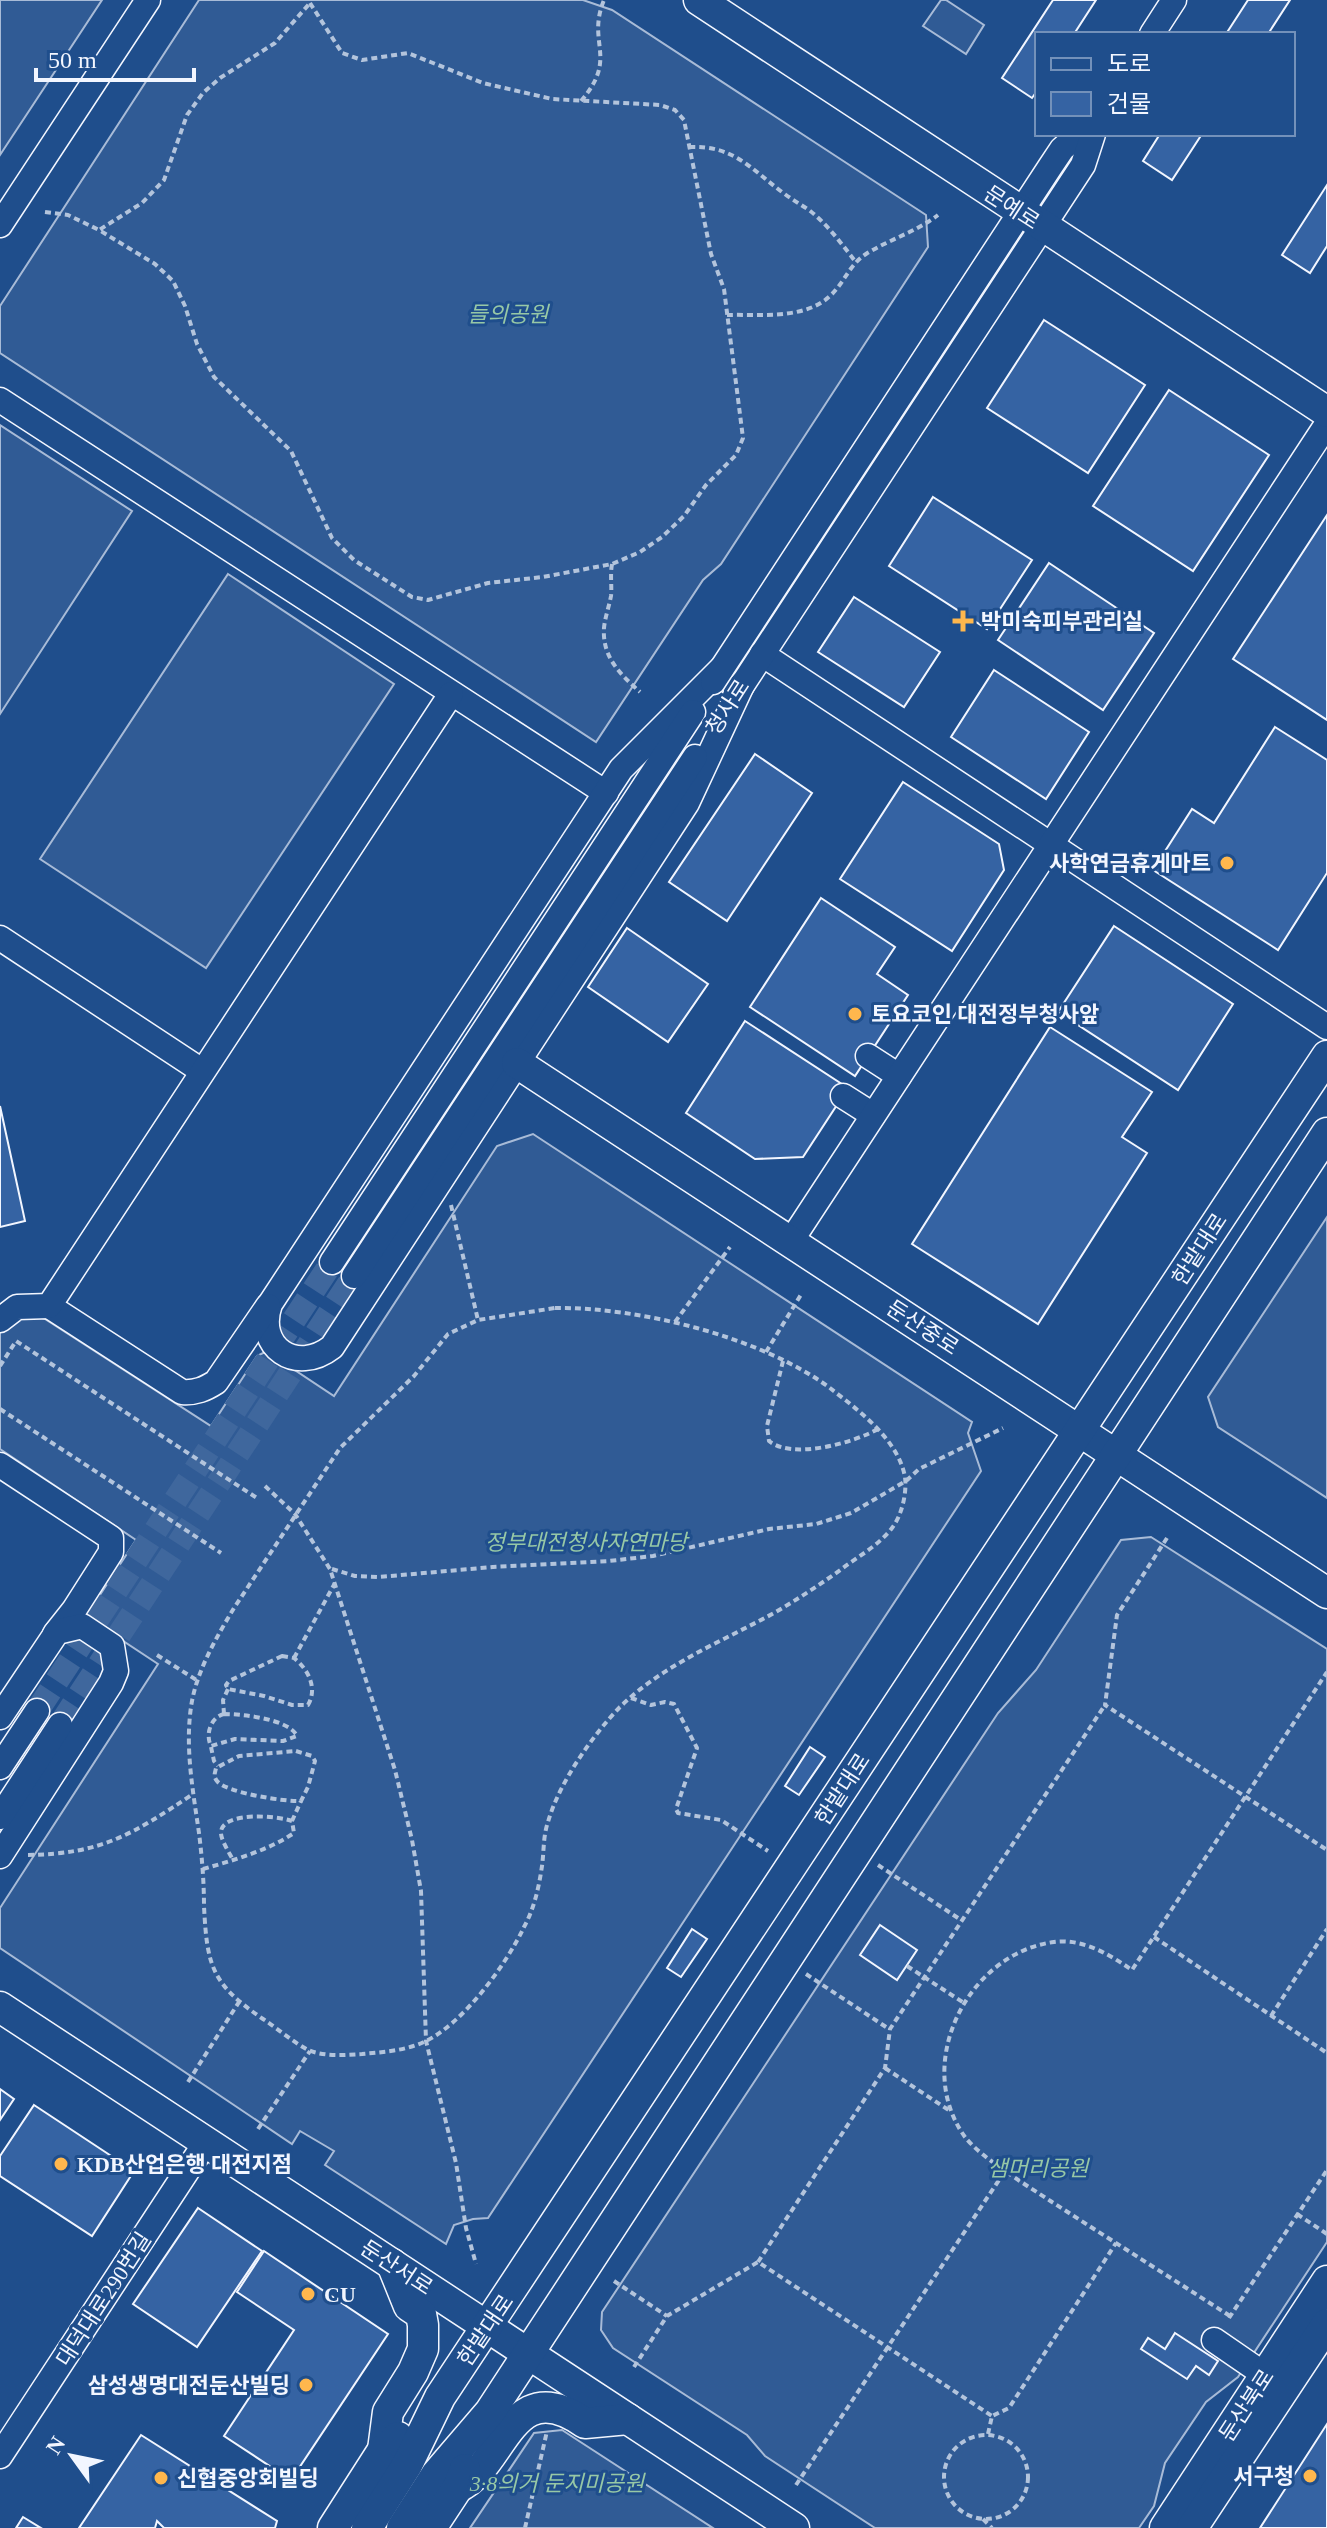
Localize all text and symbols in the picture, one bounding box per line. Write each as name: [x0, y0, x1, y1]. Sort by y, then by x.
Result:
scale bar: [36, 32, 194, 82]
legend: [1035, 32, 1295, 136]
text: 50 m: [48, 47, 97, 73]
text: 도로: [1107, 51, 1151, 77]
text: 건물: [1107, 91, 1151, 117]
street label: 문예로: [979, 180, 1044, 234]
park label: 들의공원: [468, 302, 550, 327]
place label: 박미숙피부관리실: [981, 609, 1143, 634]
marker: 박미숙피부관리실: [952, 610, 974, 632]
street label: 청사로: [700, 675, 754, 740]
place label: 사학연금휴게마트: [1049, 851, 1211, 876]
marker: 사학연금휴게마트: [1218, 854, 1236, 872]
place label: 토요코인 대전정부청사앞: [871, 1002, 1099, 1027]
marker: 토요코인 대전정부청사앞: [846, 1005, 864, 1023]
street label: 한밭대로: [1167, 1209, 1232, 1290]
street label: 둔산중로: [882, 1295, 963, 1360]
park label: 정부대전청사자연마당: [485, 1530, 690, 1555]
street label: 한밭대로: [810, 1749, 875, 1830]
place label: KDB산업은행 대전지점: [77, 2152, 292, 2177]
marker: KDB산업은행 대전지점: [52, 2155, 70, 2173]
park label: 샘머리공원: [987, 2156, 1090, 2181]
street label: 대덕대로290번길: [51, 2228, 156, 2371]
street label: 둔산서로: [356, 2235, 437, 2300]
place label: CU: [324, 2282, 356, 2307]
marker: CU: [299, 2285, 317, 2303]
street label: 한밭대로: [452, 2290, 518, 2371]
street label: 둔산북로: [1214, 2365, 1279, 2446]
place label: 삼성생명대전둔산빌딩: [88, 2373, 290, 2398]
marker: 삼성생명대전둔산빌딩: [297, 2376, 315, 2394]
north arrow: [32, 2416, 112, 2496]
text: N: [41, 2432, 71, 2459]
place label: 서구청: [1233, 2464, 1294, 2489]
place label: 신협중앙회빌딩: [177, 2466, 319, 2491]
marker: 서구청: [1301, 2467, 1319, 2485]
marker: 신협중앙회빌딩: [152, 2469, 170, 2487]
park label: 3·8의거 둔지미공원: [469, 2471, 646, 2496]

